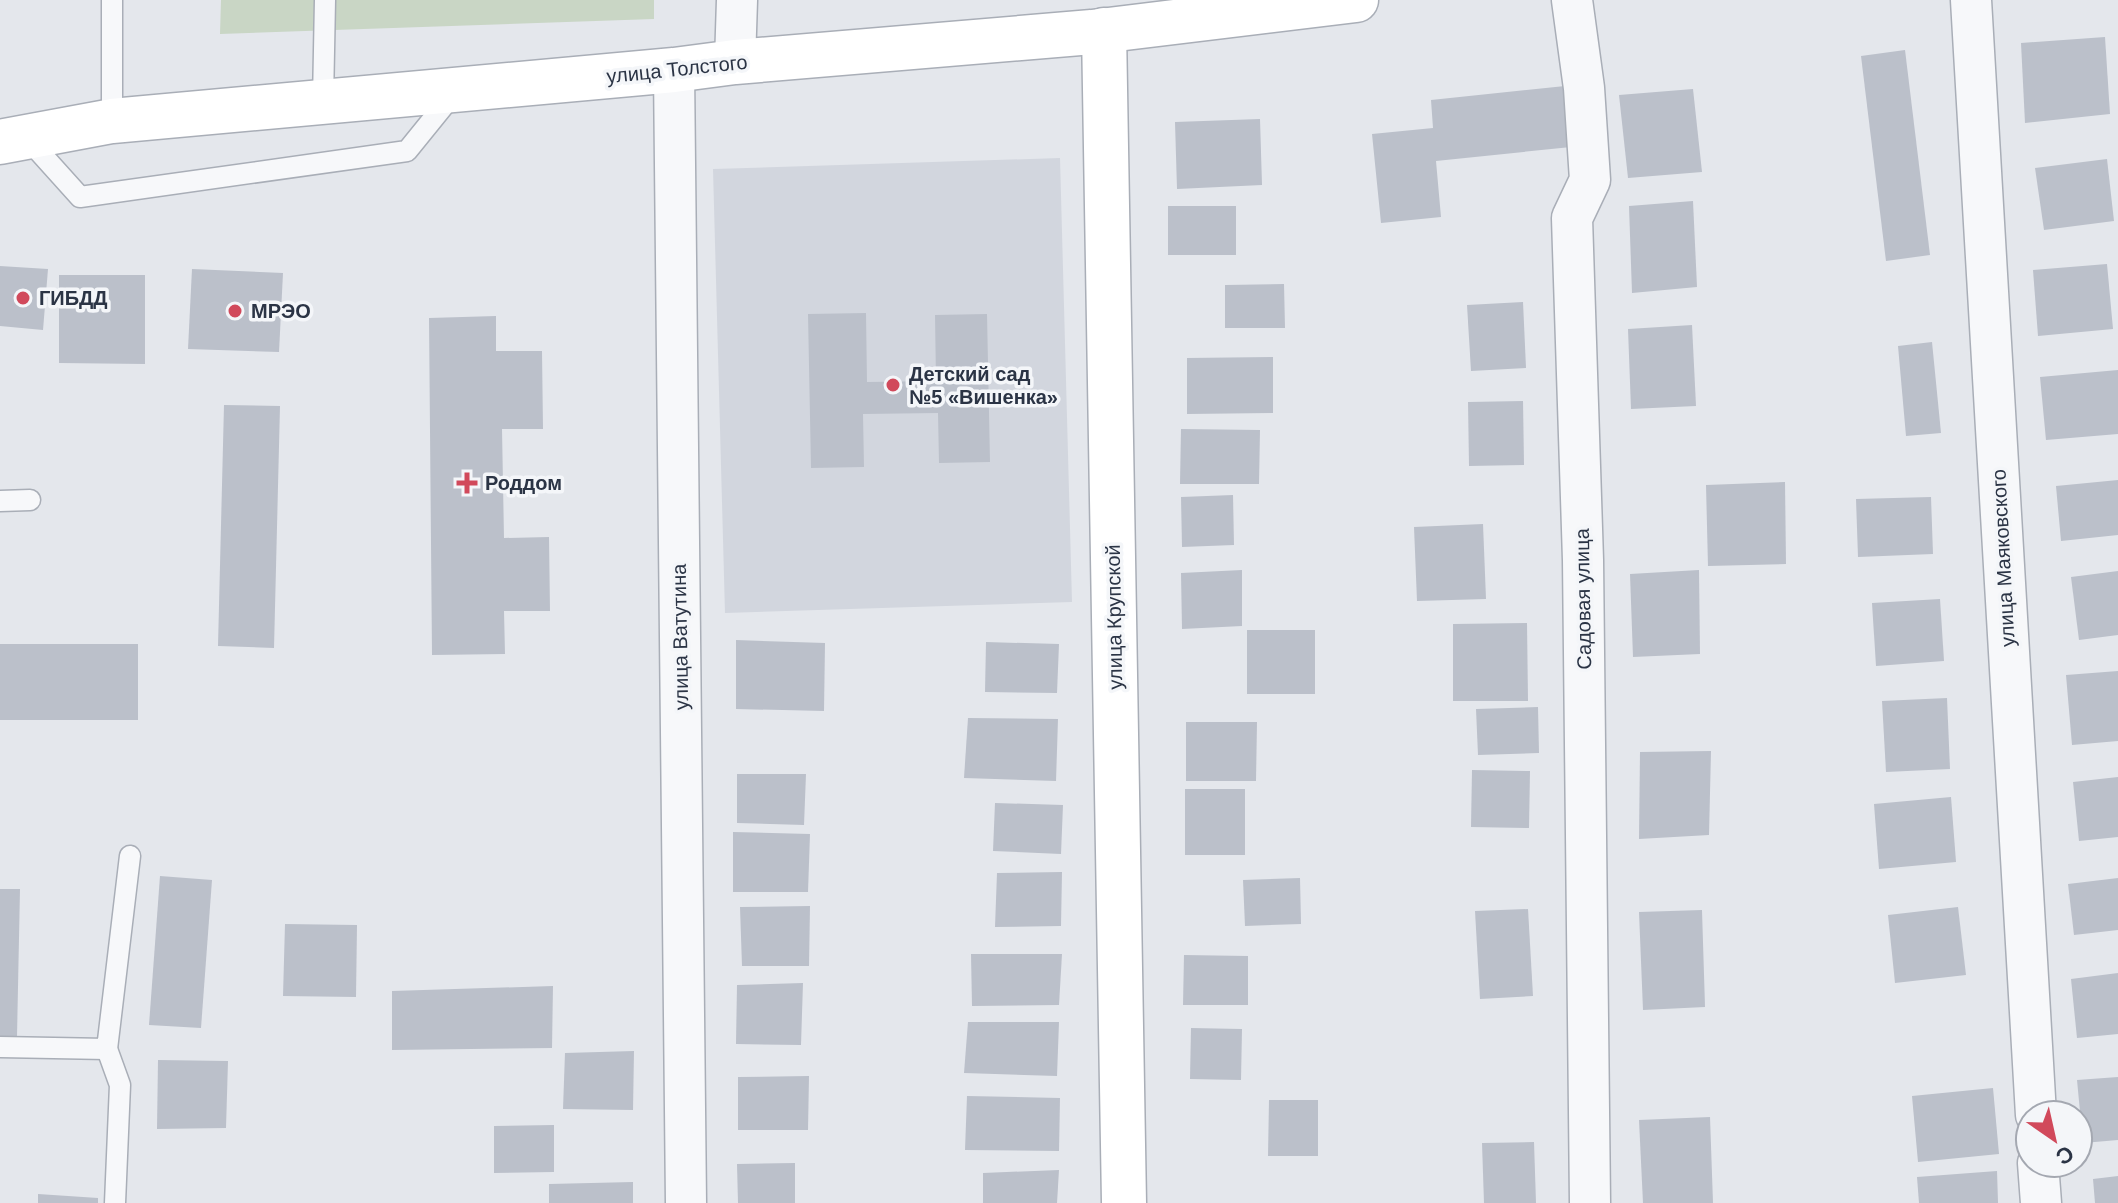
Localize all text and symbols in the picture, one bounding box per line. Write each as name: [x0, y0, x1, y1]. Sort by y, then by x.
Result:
street label: улица Толстого: [605, 51, 749, 87]
place label: ГИБДД: [39, 287, 108, 309]
marker: ГИБДД: [14, 289, 32, 307]
place label: МРЭО: [251, 300, 311, 322]
marker: МРЭО: [226, 302, 244, 320]
place label: Детский сад №5 «Вишенка»: [909, 363, 1058, 408]
marker: Детский сад №5 «Вишенка»: [884, 376, 902, 394]
street label: улица Маяковского: [1987, 469, 2019, 647]
marker: Роддом: [456, 472, 478, 494]
place label: Роддом: [485, 472, 562, 494]
street label: Садовая улица: [1571, 527, 1595, 670]
street label: улица Крупской: [1102, 544, 1126, 690]
street label: улица Ватутина: [668, 563, 692, 710]
north arrow: [2014, 1099, 2094, 1179]
text: С: [2051, 1140, 2078, 1170]

